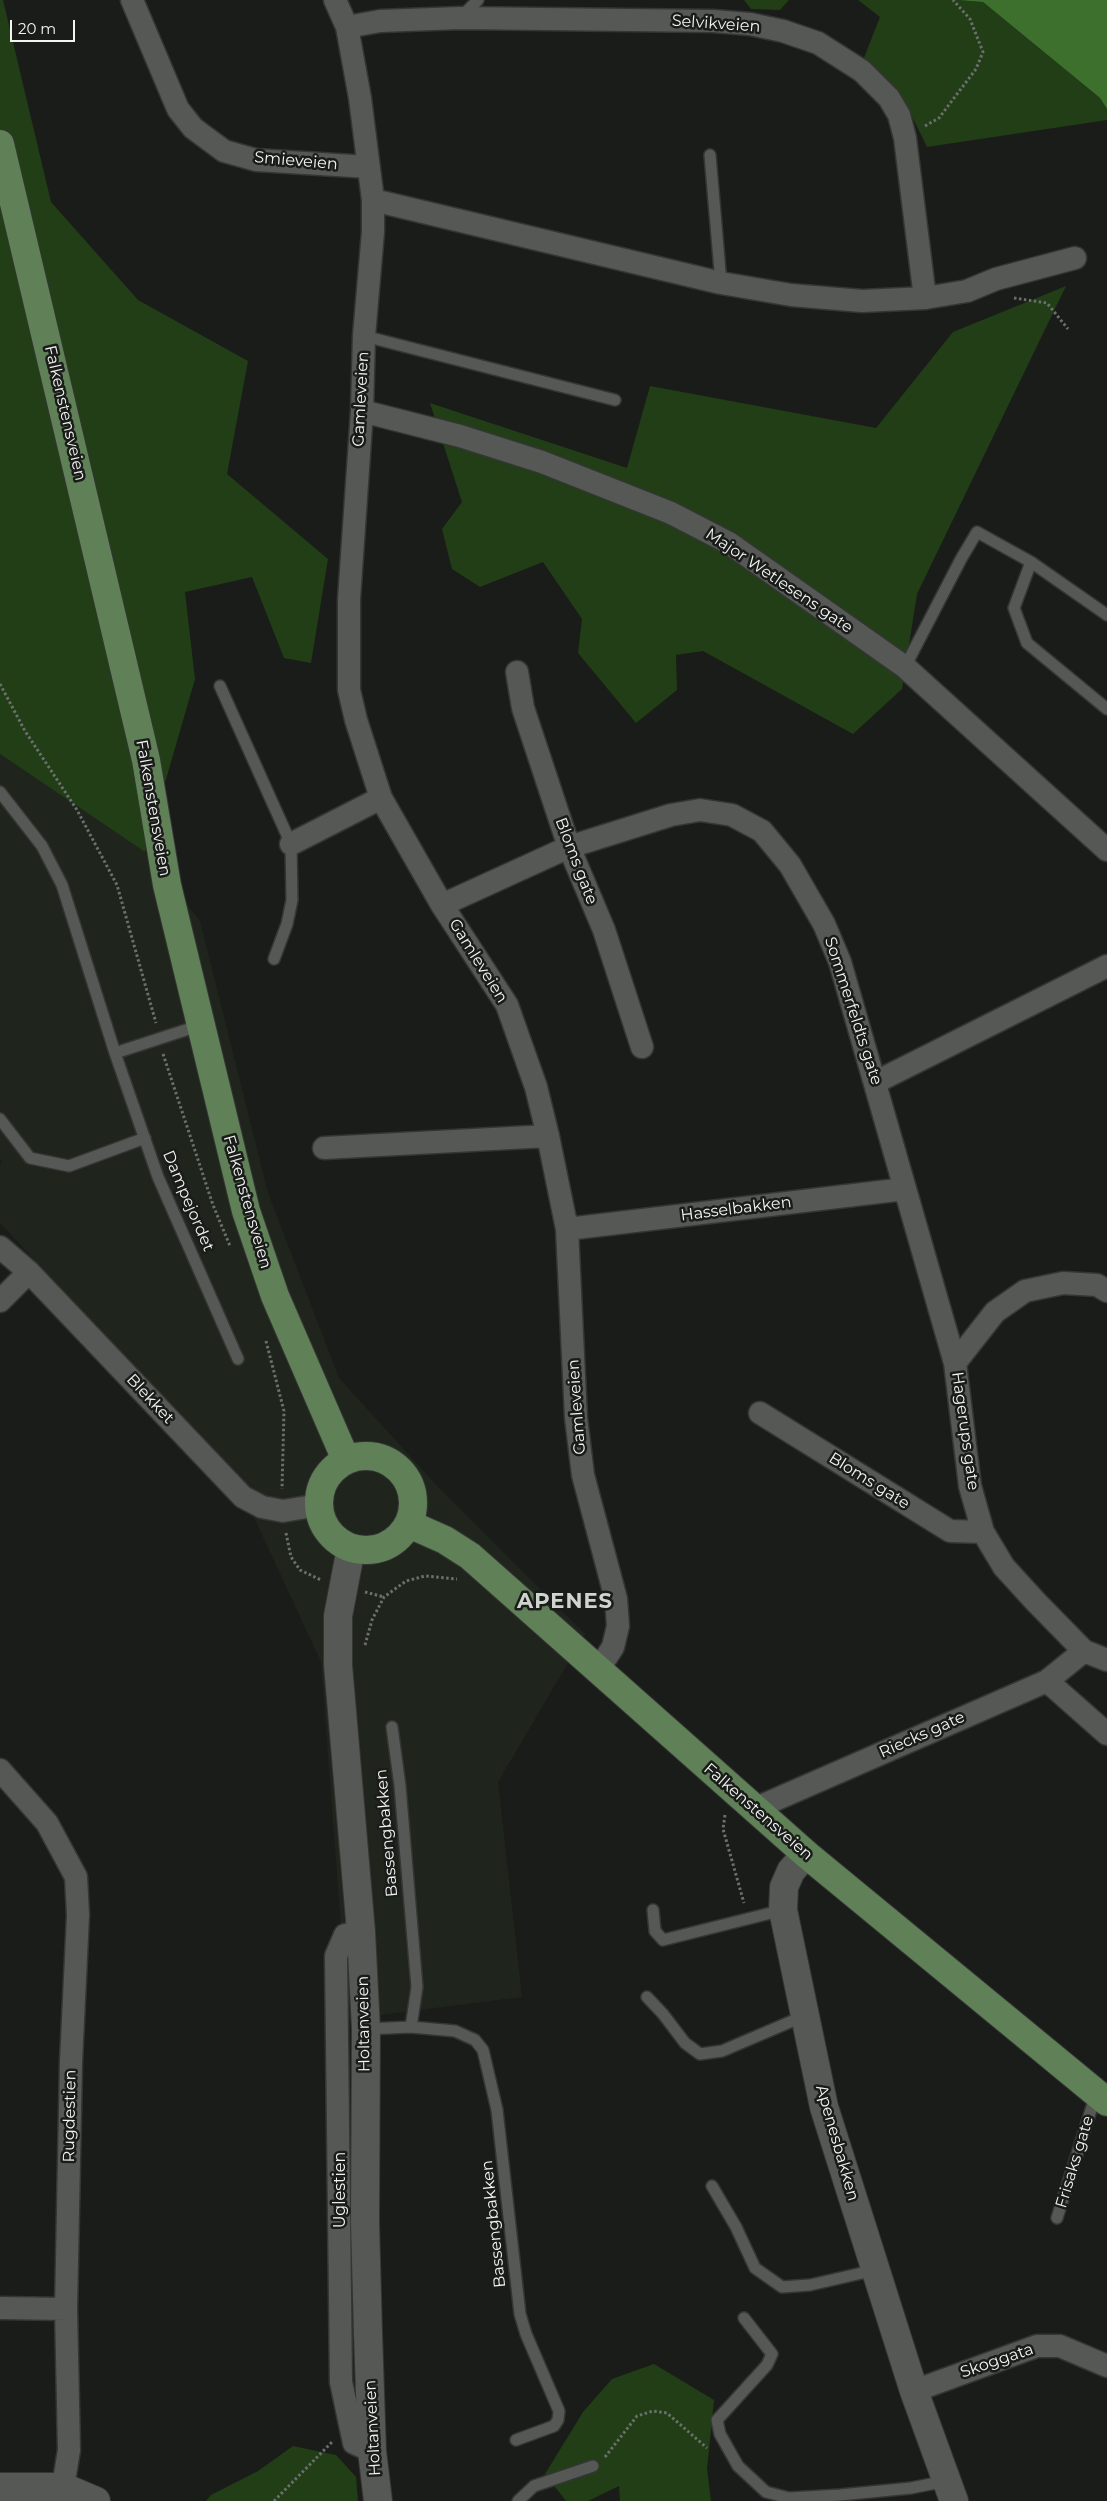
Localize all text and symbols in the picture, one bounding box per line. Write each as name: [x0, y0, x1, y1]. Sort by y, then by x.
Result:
scale bar: [12, 10, 78, 42]
street label: Selvikveien: [671, 11, 761, 37]
text: 20 m: [18, 19, 56, 38]
street label: Smieveien: [254, 148, 338, 174]
street label: Falkenstensveien: [40, 343, 90, 483]
street label: Gamleveien: [349, 351, 373, 447]
street label: Major Wetlesens gate: [702, 525, 856, 637]
street label: Falkenstensveien: [132, 738, 174, 878]
street label: Bloms gate: [551, 815, 601, 907]
street label: Gamleveien: [445, 915, 511, 1007]
street label: Sommerfeldts gate: [820, 935, 886, 1087]
street label: Falkenstensveien: [219, 1133, 275, 1271]
street label: Dampejordet: [158, 1148, 218, 1254]
street label: Hasselbakken: [679, 1193, 793, 1225]
street label: Gamleveien: [564, 1359, 590, 1455]
street label: Blekket: [122, 1370, 178, 1428]
street label: Hagerups gate: [947, 1371, 983, 1491]
street label: Bloms gate: [825, 1449, 913, 1513]
district label: APENES: [516, 1589, 614, 1615]
street label: Riecks gate: [876, 1708, 968, 1762]
street label: Falkenstensveien: [700, 1759, 816, 1865]
street label: Bassengbakken: [372, 1768, 402, 1898]
street label: Holtanveien: [354, 1976, 374, 2072]
street label: Rugdestien: [60, 2069, 80, 2163]
street label: Apenesbakken: [811, 2083, 863, 2203]
street label: Frisaks gate: [1052, 2114, 1098, 2210]
street label: Uglestien: [330, 2152, 350, 2228]
street label: Bassengbakken: [478, 2159, 510, 2289]
street label: Skoggata: [958, 2340, 1036, 2382]
street label: Holtanveien: [361, 2379, 385, 2477]

